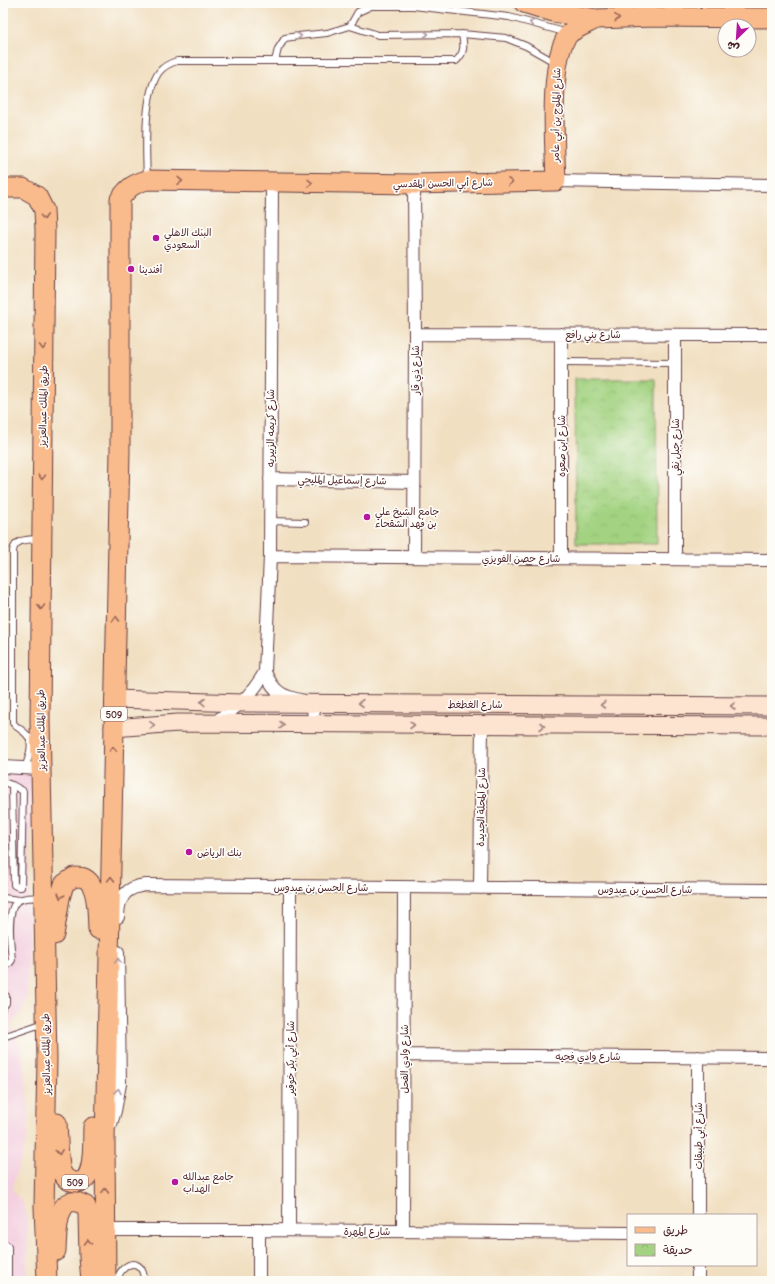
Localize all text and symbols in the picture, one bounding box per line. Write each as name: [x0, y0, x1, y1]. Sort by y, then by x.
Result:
one-way arrow: [614, 14, 620, 22]
north arrow: [717, 18, 757, 58]
one-way arrow: [528, 19, 535, 28]
one-way arrow: [423, 30, 429, 38]
one-way arrow: [296, 32, 302, 41]
text: ش: [724, 38, 741, 56]
street label: شارع الملوح بن أبي عامر: [549, 67, 566, 163]
street label: شارع أبي الحسن المقدسي: [393, 176, 493, 193]
one-way arrow: [177, 177, 183, 185]
one-way arrow: [507, 178, 513, 186]
one-way arrow: [307, 179, 313, 187]
one-way arrow: [40, 214, 49, 220]
place label: البنك الاهلي السعودي: [164, 226, 212, 253]
marker: البنك الاهلي السعودي: [151, 233, 161, 243]
place label: أفندينا: [139, 263, 163, 276]
marker: أفندينا: [126, 264, 136, 274]
street label: شارع بني رافع: [565, 328, 621, 344]
one-way arrow: [39, 344, 48, 350]
street label: شارع ذي قار: [409, 345, 424, 396]
street label: طريق الملك عبدالعزيز: [36, 365, 50, 448]
street label: شارع كريمه الزبيريه: [264, 389, 278, 467]
street label: شارع ابن صعوه: [555, 415, 569, 477]
street label: شارع جبل نقي: [669, 418, 685, 476]
street label: شارع إسماعيل المليحي: [297, 473, 387, 490]
one-way arrow: [38, 474, 46, 480]
place label: جامع الشيخ علي بن فهد الشقحاء: [375, 505, 439, 530]
marker: جامع الشيخ علي بن فهد الشقحاء: [362, 512, 372, 522]
street label: شارع حصن الفويزي: [482, 552, 560, 567]
one-way arrow: [37, 604, 45, 610]
one-way arrow: [112, 616, 120, 622]
street label: طريق الملك عبدالعزيز: [34, 689, 48, 772]
one-way arrow: [200, 697, 206, 706]
street label: شارع الغطغط: [448, 698, 503, 712]
one-way arrow: [358, 699, 364, 707]
one-way arrow: [600, 701, 606, 709]
one-way arrow: [730, 702, 736, 710]
road number: 509: [101, 707, 127, 721]
one-way arrow: [149, 721, 155, 730]
one-way arrow: [279, 721, 285, 729]
one-way arrow: [409, 721, 415, 729]
one-way arrow: [539, 722, 545, 730]
one-way arrow: [109, 746, 117, 752]
street label: شارع المحلة الجديدة: [474, 767, 489, 847]
place label: بنك الرياض: [197, 846, 242, 859]
marker: بنك الرياض: [184, 847, 194, 857]
one-way arrow: [106, 876, 115, 882]
street label: شارع الحسن بن عبدوس: [274, 881, 368, 895]
street label: شارع الحسن بن عبدوس: [598, 883, 692, 897]
one-way arrow: [57, 893, 65, 899]
one-way arrow: [114, 958, 122, 964]
street label: طريق الملك عبدالعزيز: [39, 1013, 53, 1096]
street label: شارع أبي بكر خوقير: [284, 1021, 300, 1096]
street label: شارع وادي الفحل: [398, 1024, 413, 1093]
street label: شارع وادي فحيه: [556, 1050, 621, 1065]
one-way arrow: [114, 1088, 122, 1094]
street label: شارع أبي طبيقات: [692, 1102, 708, 1169]
one-way arrow: [54, 1149, 63, 1156]
place label: جامع عبدالله الهداب: [183, 1170, 234, 1195]
road number: 509: [62, 1175, 88, 1189]
marker: جامع عبدالله الهداب: [170, 1177, 180, 1187]
one-way arrow: [101, 1188, 109, 1194]
legend: [627, 1214, 757, 1266]
text: طريق: [663, 1222, 688, 1237]
street label: شارع المهرة: [344, 1225, 390, 1239]
one-way arrow: [84, 1239, 92, 1245]
text: حديقة: [663, 1242, 692, 1257]

